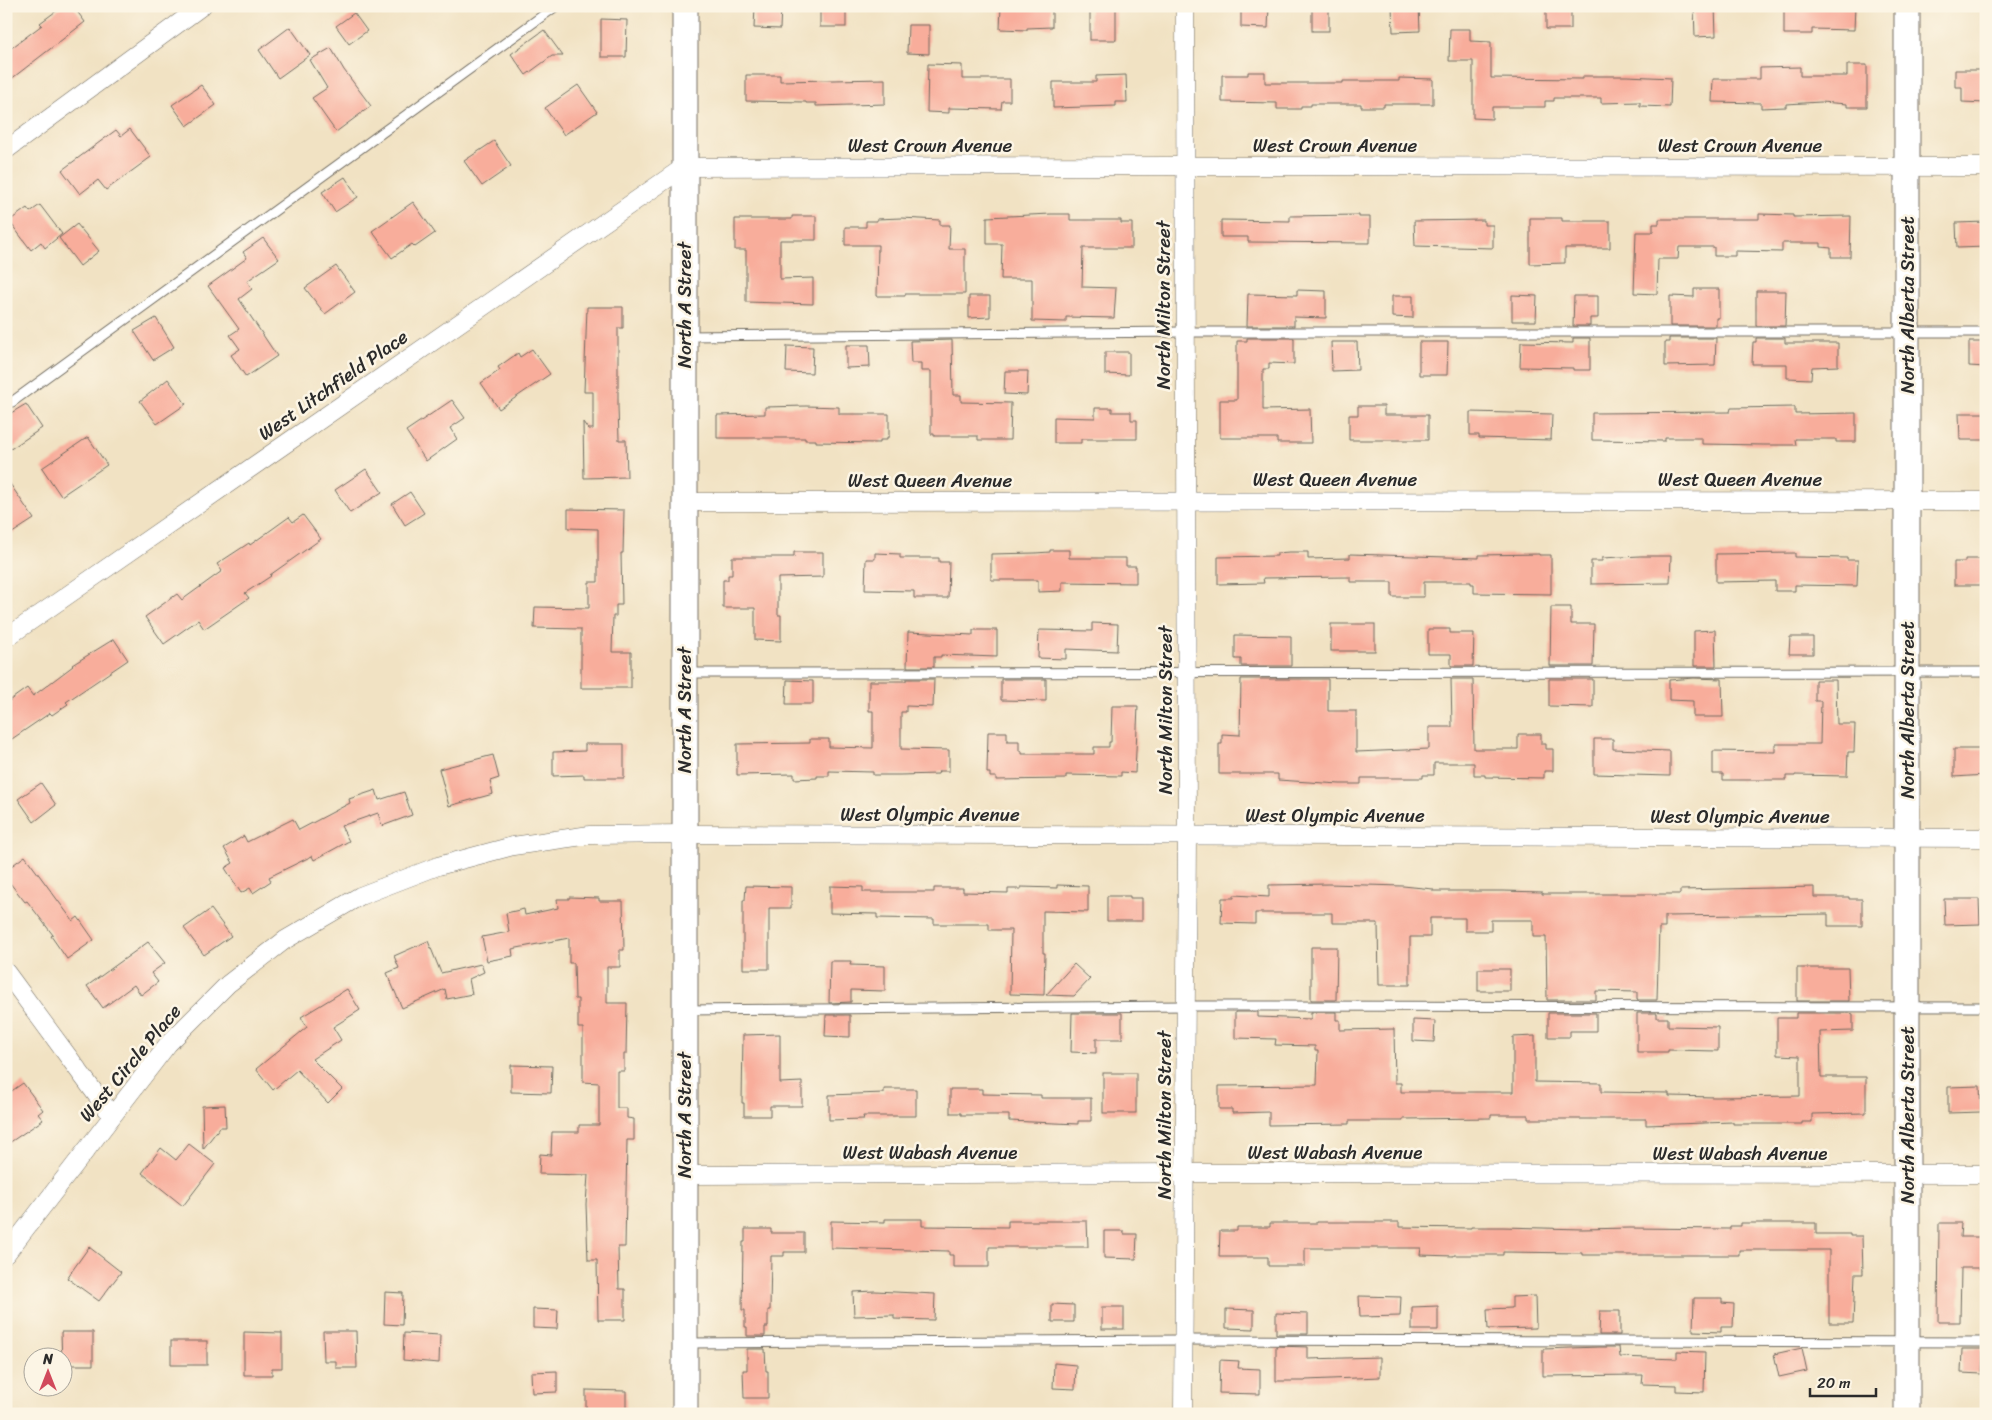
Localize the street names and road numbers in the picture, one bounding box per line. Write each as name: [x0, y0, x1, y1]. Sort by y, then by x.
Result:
street label: West Crown Avenue: [848, 129, 1013, 162]
street label: West Crown Avenue: [1253, 129, 1418, 162]
street label: West Crown Avenue: [1658, 129, 1823, 162]
street label: North Alberta Street: [1891, 216, 1924, 394]
street label: North Milton Street: [1147, 219, 1180, 389]
street label: North A Street: [668, 240, 701, 368]
street label: West Litchfield Place: [251, 321, 415, 449]
street label: West Queen Avenue: [1253, 463, 1417, 496]
street label: West Queen Avenue: [1658, 463, 1822, 496]
street label: West Queen Avenue: [848, 464, 1012, 497]
street label: North Alberta Street: [1891, 621, 1924, 799]
street label: North Milton Street: [1149, 624, 1182, 794]
street label: North A Street: [668, 645, 701, 773]
street label: West Olympic Avenue: [840, 798, 1020, 831]
street label: West Olympic Avenue: [1245, 799, 1425, 832]
street label: West Olympic Avenue: [1650, 800, 1830, 833]
street label: West Circle Place: [70, 996, 190, 1130]
street label: North Alberta Street: [1891, 1026, 1924, 1204]
street label: North Milton Street: [1148, 1029, 1181, 1199]
street label: North A Street: [668, 1050, 701, 1178]
street label: West Wabash Avenue: [843, 1136, 1017, 1169]
street label: West Wabash Avenue: [1248, 1136, 1422, 1169]
street label: West Wabash Avenue: [1653, 1137, 1827, 1170]

